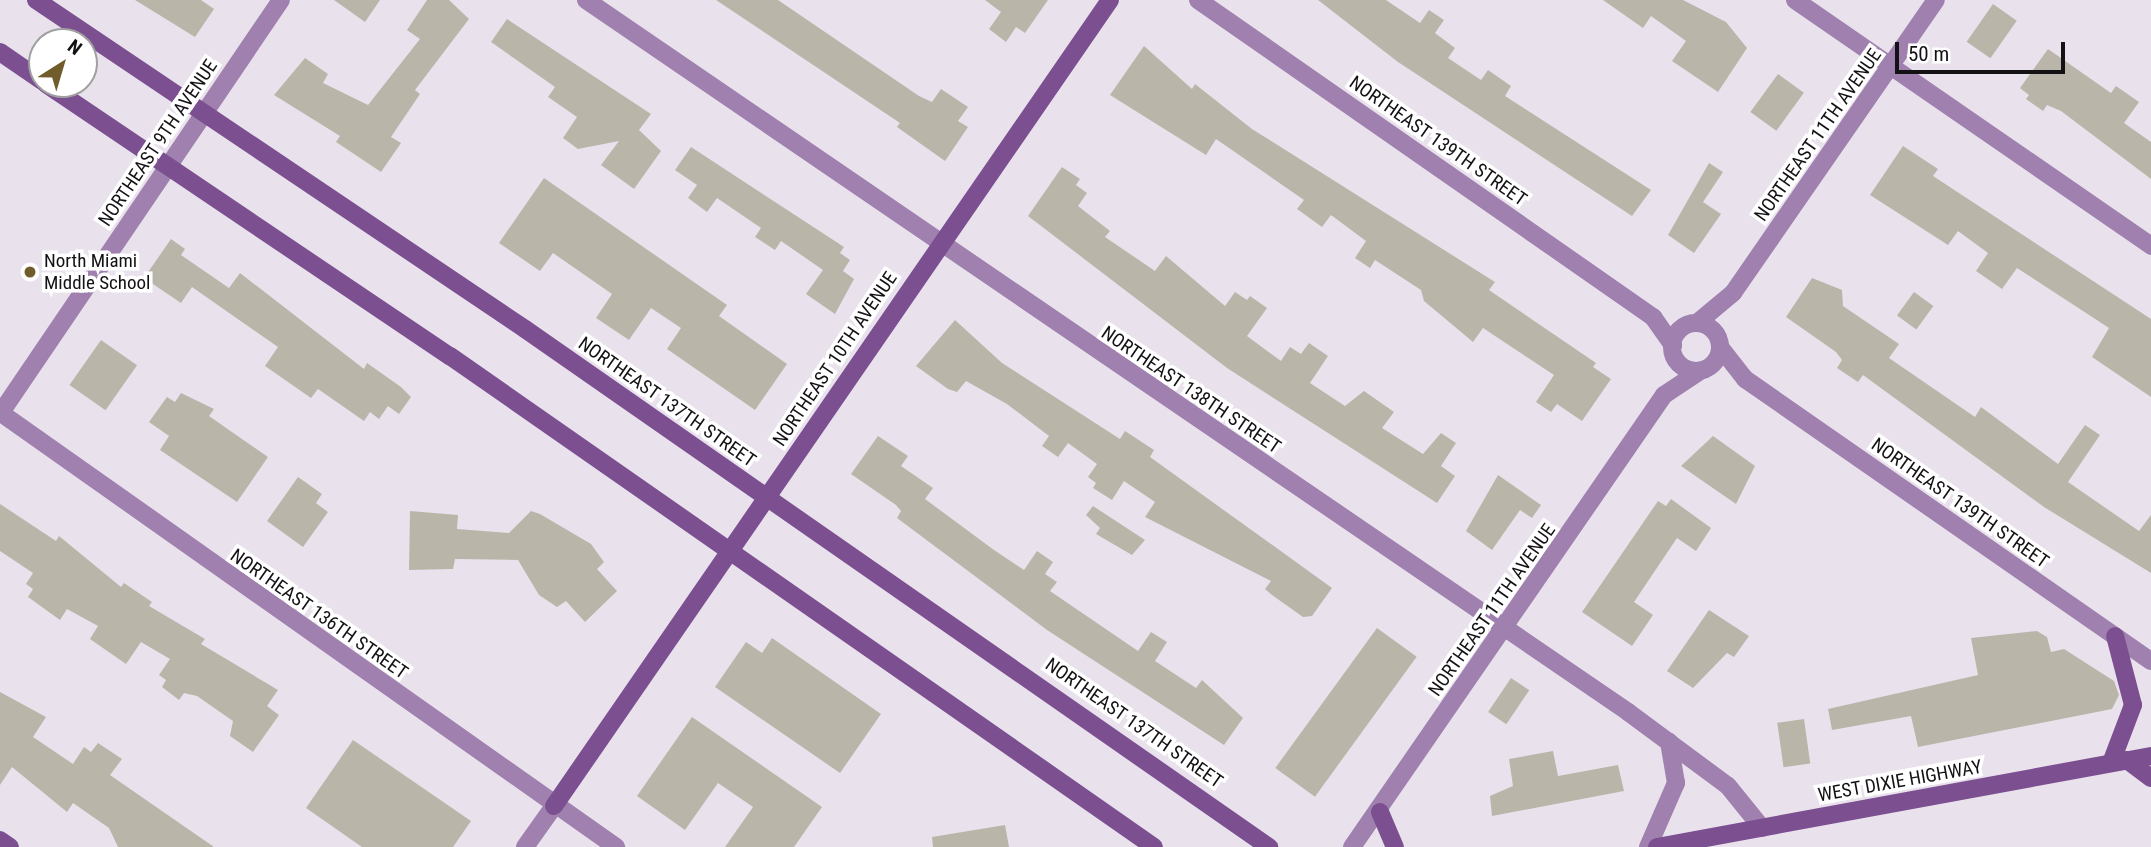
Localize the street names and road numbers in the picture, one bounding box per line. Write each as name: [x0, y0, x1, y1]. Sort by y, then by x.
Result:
street label: NORTHEAST 11TH AVENUE: [1750, 44, 1886, 226]
street label: NORTHEAST 9TH AVENUE: [94, 55, 222, 231]
street label: NORTHEAST 139TH STREET: [1345, 71, 1531, 211]
street label: NORTHEAST 10TH AVENUE: [768, 267, 902, 451]
street label: NORTHEAST 138TH STREET: [1097, 321, 1285, 459]
street label: NORTHEAST 137TH STREET: [574, 332, 760, 472]
street label: NORTHEAST 139TH STREET: [1867, 433, 2053, 573]
street label: NORTHEAST 11TH AVENUE: [1424, 519, 1560, 701]
street label: NORTHEAST 136TH STREET: [226, 544, 412, 684]
street label: NORTHEAST 137TH STREET: [1041, 653, 1227, 793]
street label: WEST DIXIE HIGHWAY: [1816, 755, 1984, 807]

